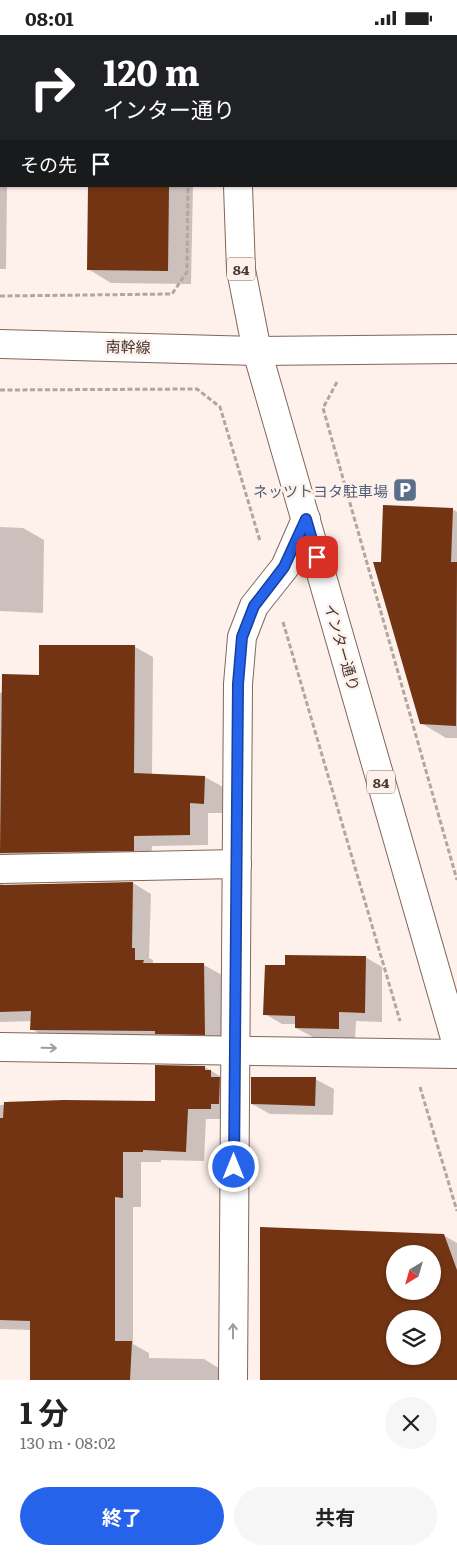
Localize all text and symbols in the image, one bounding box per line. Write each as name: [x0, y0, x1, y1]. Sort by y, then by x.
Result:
text: 08:01: [25, 4, 74, 32]
text: 120 m: [103, 45, 200, 97]
icon: right: [20, 55, 85, 120]
text: インター通り: [103, 92, 235, 125]
text: その先: [20, 150, 77, 178]
icon: arrive: [87, 150, 115, 178]
road number: 84: [227, 257, 255, 280]
street label: 南幹線: [105, 334, 151, 358]
parking icon: ネッツトヨタ駐車場: [392, 477, 418, 503]
place label: ネッツトヨタ駐車場: [253, 479, 388, 502]
pin: [296, 536, 338, 578]
icon: arrive: [303, 543, 331, 571]
street label: インター通り: [320, 601, 366, 693]
road number: 84: [367, 771, 395, 794]
one-way arrow: [40, 1043, 56, 1053]
position arrow: [207, 1140, 259, 1192]
north arrow: [386, 1245, 441, 1300]
map controls: [386, 1245, 441, 1365]
button: layers: [386, 1310, 441, 1365]
one-way arrow: [228, 1324, 238, 1340]
text: 1 分: [20, 1389, 68, 1433]
button: close: [385, 1397, 437, 1449]
text: 130 m · 08:02: [20, 1430, 115, 1454]
button: 終了: [20, 1487, 224, 1545]
button: 共有: [234, 1487, 437, 1545]

